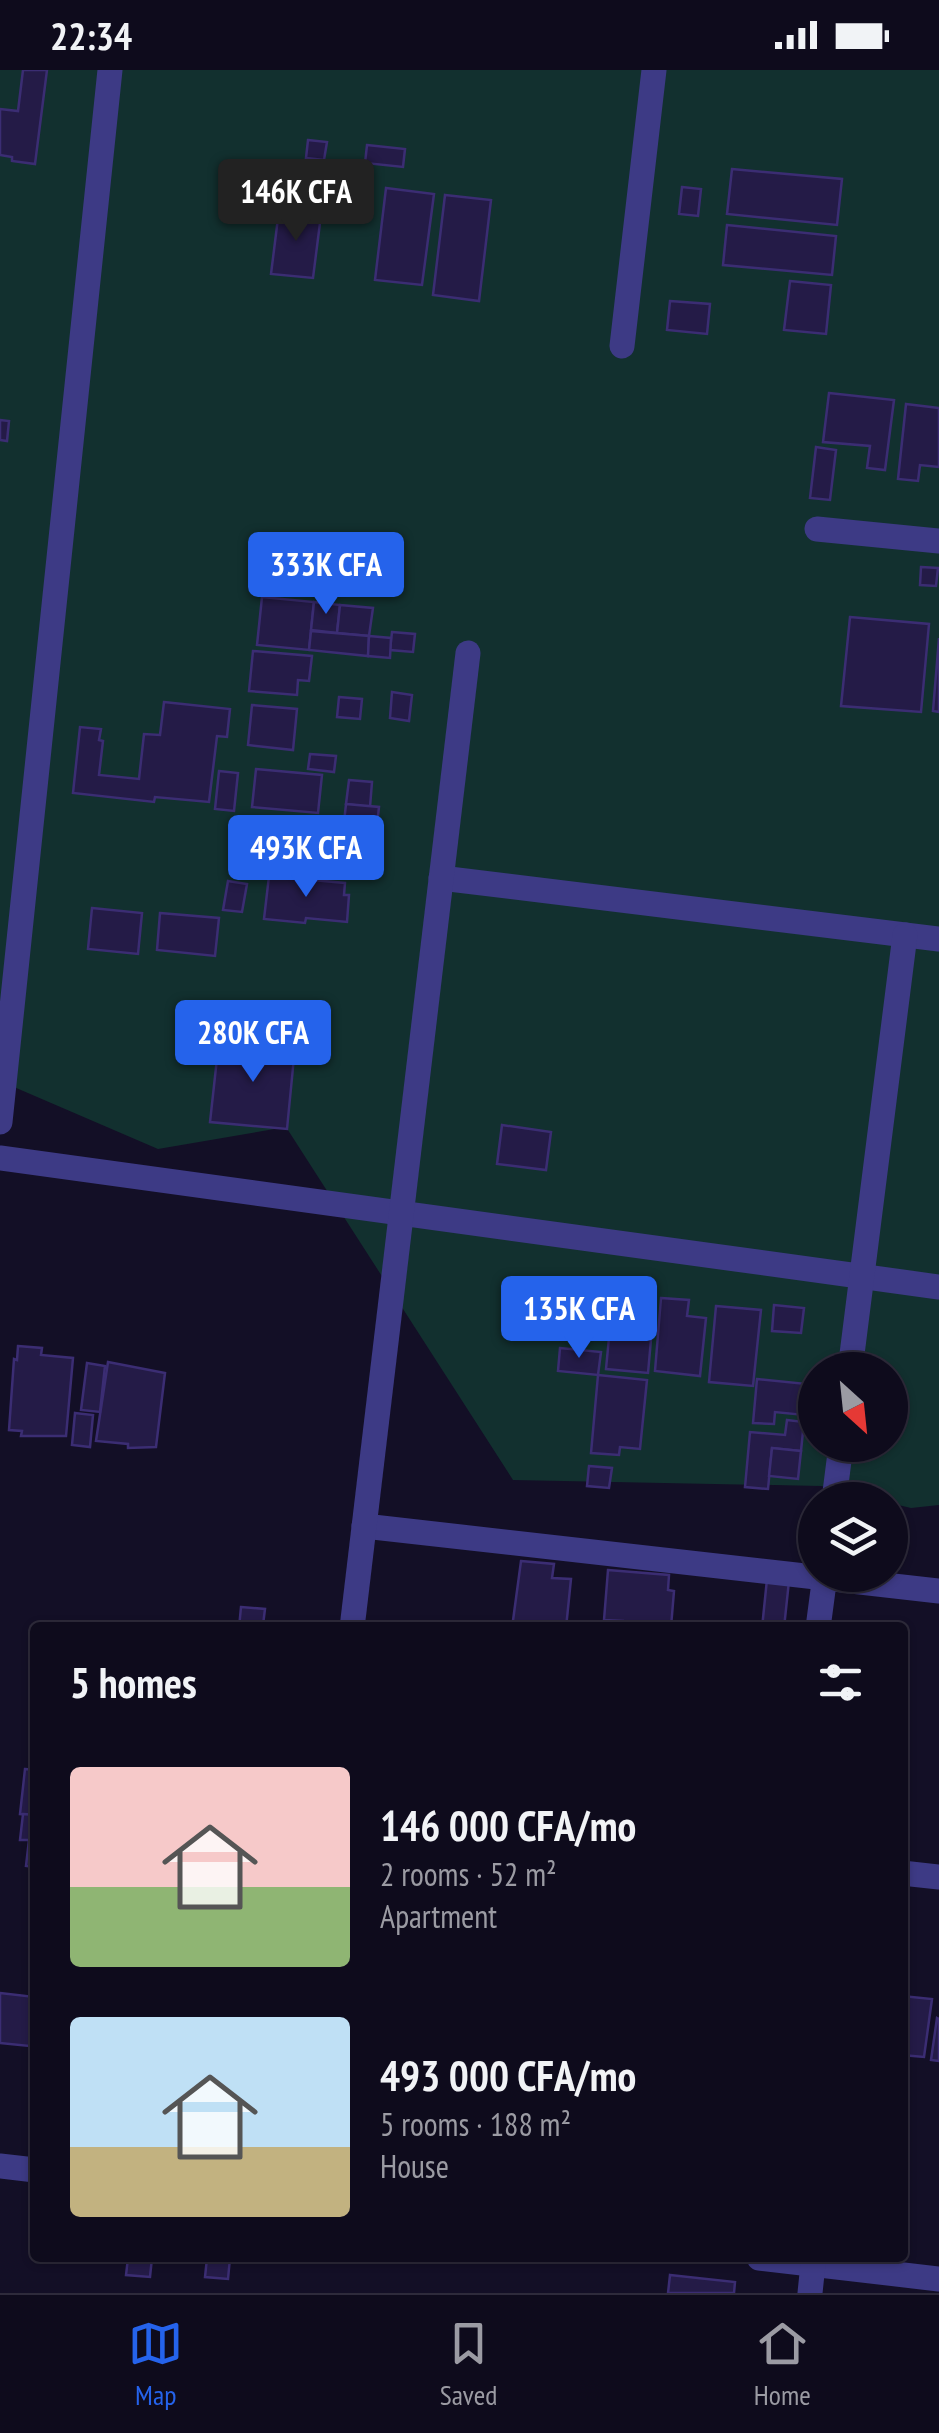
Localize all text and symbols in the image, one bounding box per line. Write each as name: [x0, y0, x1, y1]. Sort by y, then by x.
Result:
text: 22:34: [50, 11, 132, 60]
pin: 146K CFA: [193, 159, 399, 244]
text: 146K CFA: [240, 170, 352, 212]
pin: 333K CFA: [223, 532, 429, 617]
text: 333K CFA: [270, 543, 382, 585]
pin: 493K CFA: [203, 815, 409, 900]
text: 493K CFA: [250, 826, 362, 868]
pin: 280K CFA: [150, 1000, 356, 1085]
text: 280K CFA: [197, 1011, 309, 1053]
pin: 135K CFA: [476, 1276, 682, 1361]
text: 135K CFA: [523, 1287, 635, 1329]
north arrow: [798, 1352, 908, 1462]
map controls: [798, 1352, 908, 1592]
button: layers: [798, 1482, 908, 1592]
text: 5 homes: [70, 1655, 197, 1710]
icon: filters: [813, 1655, 868, 1710]
text: 146 000 CFA/mo: [380, 1798, 636, 1853]
icon: home: [150, 1807, 270, 1927]
text: 2 rooms · 52 m²: [380, 1853, 557, 1895]
text: Apartment: [380, 1895, 497, 1937]
text: 493 000 CFA/mo: [380, 2048, 636, 2103]
icon: home: [150, 2057, 270, 2177]
text: 5 rooms · 188 m²: [380, 2103, 571, 2145]
text: House: [380, 2145, 449, 2187]
tab: Map: [128, 2316, 183, 2413]
tab: Saved: [440, 2316, 497, 2413]
tab: Home: [754, 2316, 811, 2413]

